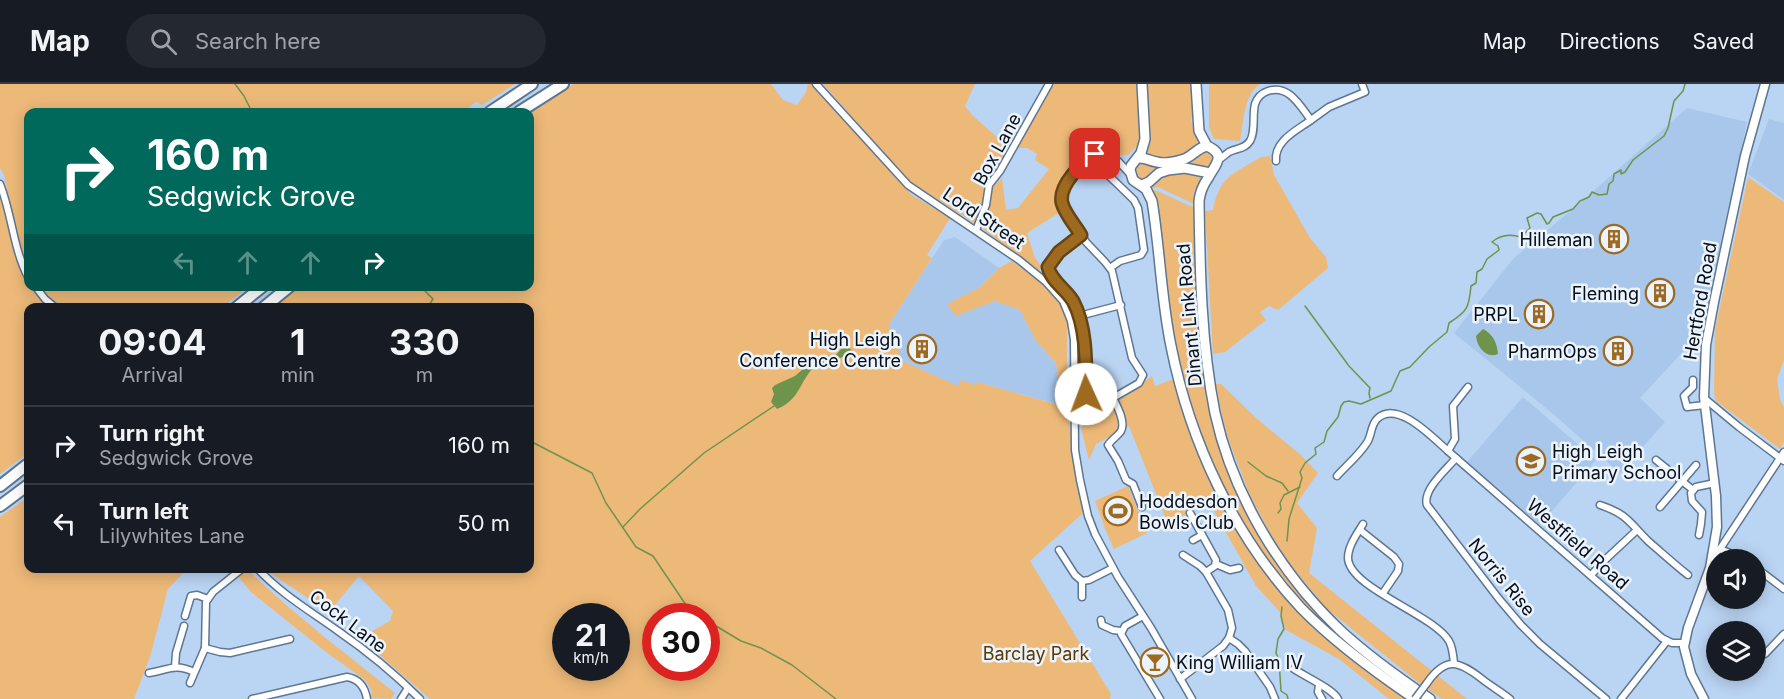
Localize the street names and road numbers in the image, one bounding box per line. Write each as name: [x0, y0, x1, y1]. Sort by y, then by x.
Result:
street label: Box Lane: [969, 110, 1025, 188]
street label: Lord Street: [939, 183, 1029, 253]
street label: Hertford Road: [1679, 240, 1721, 362]
street label: Dinant Link Road: [1172, 243, 1206, 387]
street label: Westfield Road: [1523, 494, 1633, 594]
street label: Norris Rise: [1464, 534, 1540, 620]
street label: Cock Lane: [306, 585, 390, 657]

